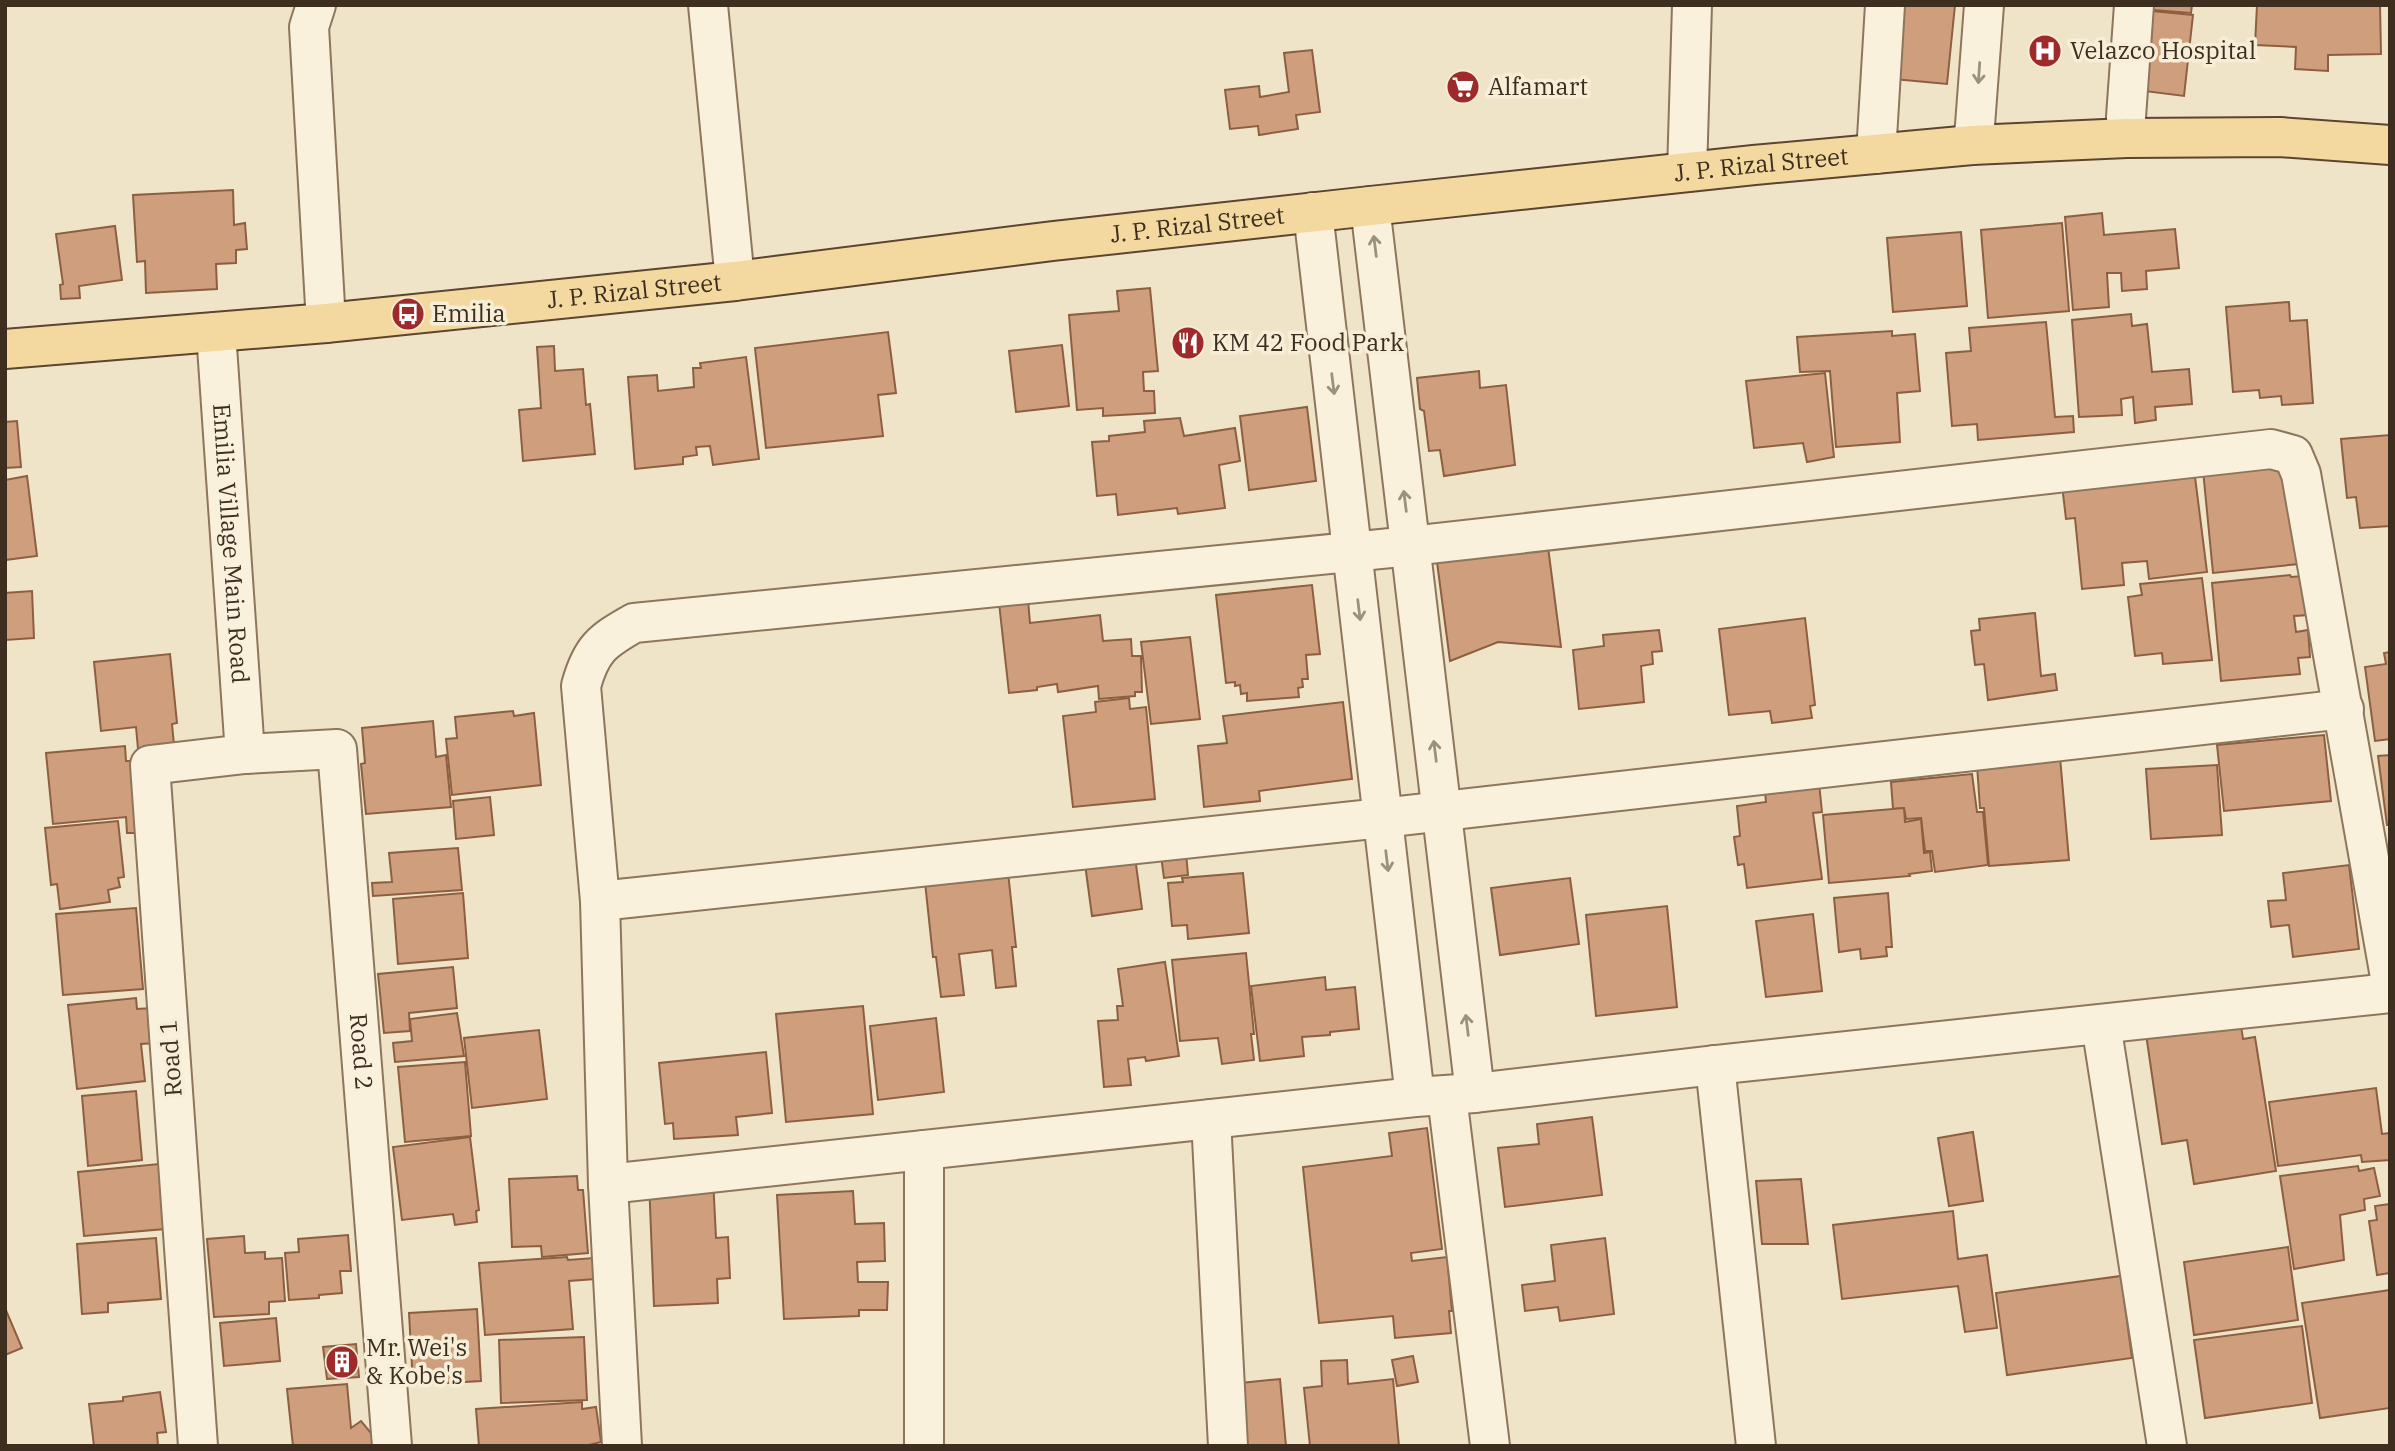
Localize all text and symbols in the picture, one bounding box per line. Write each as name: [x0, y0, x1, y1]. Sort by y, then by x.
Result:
hospital icon: Velazco Hospital: [2026, 32, 2064, 70]
place label: Velazco Hospital: [2070, 34, 2256, 66]
one-way arrow: [1972, 62, 1985, 84]
supermarket icon: Alfamart: [1444, 68, 1482, 106]
place label: Alfamart: [1488, 70, 1588, 102]
street label: J. P. Rizal Street: [1672, 139, 1850, 188]
street label: J. P. Rizal Street: [1109, 199, 1286, 250]
one-way arrow: [1369, 235, 1382, 258]
street label: J. P. Rizal Street: [546, 265, 723, 315]
bus stop icon: Emilia: [389, 295, 427, 333]
place label: Emilia: [432, 297, 506, 329]
restaurant icon: KM 42 Food Park: [1169, 324, 1207, 362]
place label: KM 42 Food Park: [1212, 326, 1404, 358]
one-way arrow: [1326, 373, 1339, 395]
street label: Emilia Village Main Road: [206, 402, 257, 685]
one-way arrow: [1399, 490, 1412, 512]
one-way arrow: [1352, 599, 1365, 621]
one-way arrow: [1428, 740, 1441, 763]
one-way arrow: [1381, 849, 1394, 872]
street label: Road 2: [343, 1012, 381, 1091]
one-way arrow: [1461, 1015, 1474, 1037]
street label: Road 1: [151, 1018, 189, 1098]
place label: Mr. Wei's & Kobe's: [366, 1331, 467, 1391]
building icon: Mr. Wei's & Kobe's: [323, 1343, 361, 1381]

